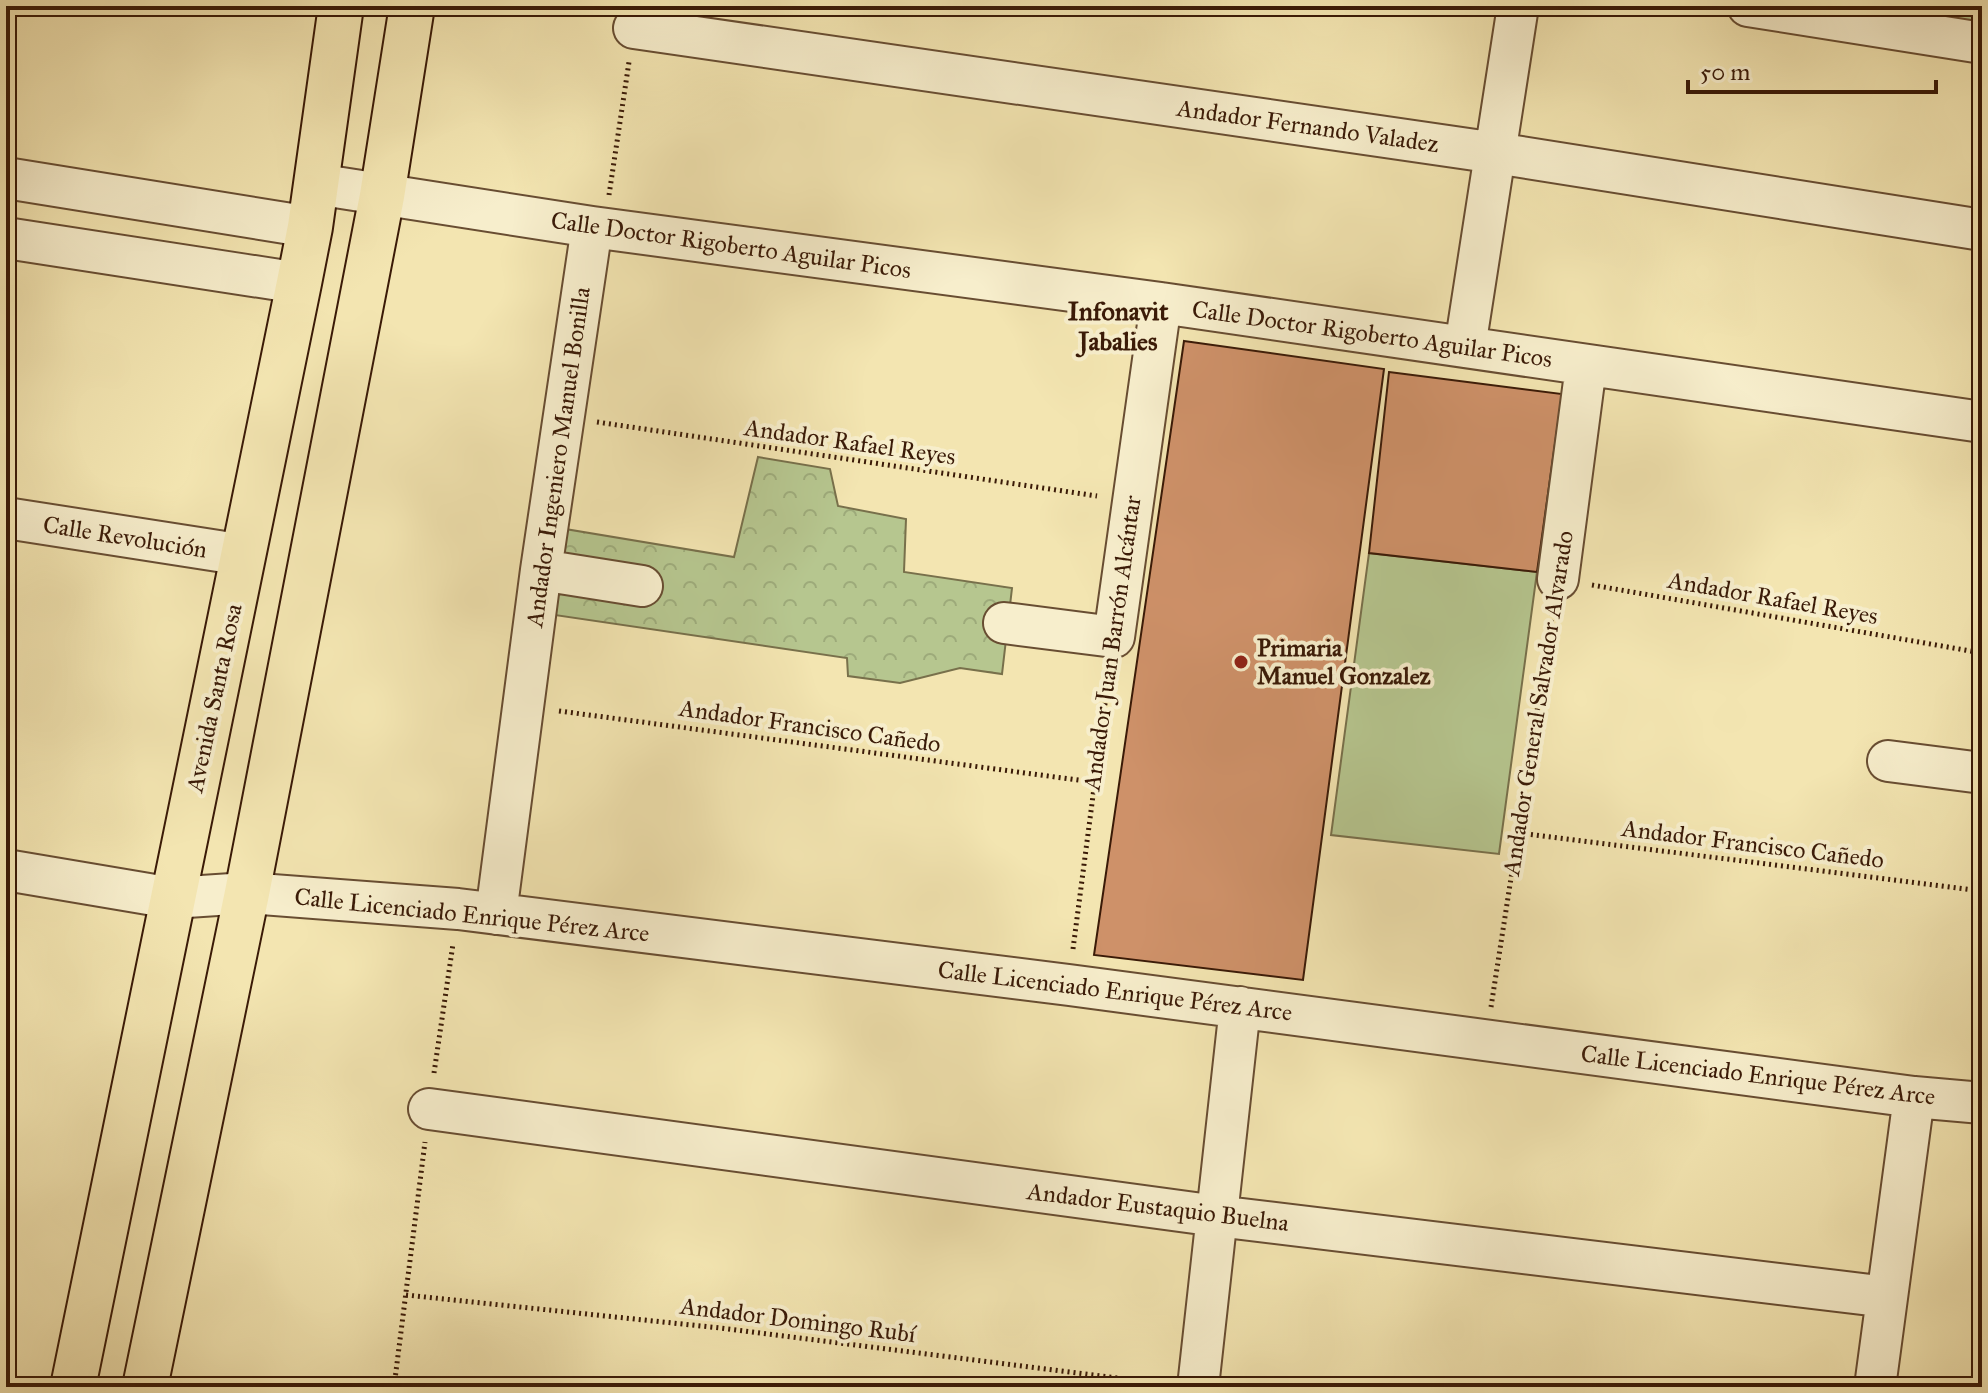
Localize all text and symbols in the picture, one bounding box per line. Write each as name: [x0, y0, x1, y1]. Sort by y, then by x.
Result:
scale bar: [1688, 44, 1936, 94]
text: 50 m: [1700, 57, 1750, 87]
street label: Andador Fernando Valadez: [1174, 93, 1441, 159]
street label: Calle Doctor Rigoberto Aguilar Picos: [549, 205, 913, 285]
street label: Andador Ingeniero Manuel Bonilla: [519, 284, 597, 630]
street label: Calle Doctor Rigoberto Aguilar Picos: [1190, 294, 1554, 374]
district label: Infonavit Jabalies: [1068, 295, 1169, 358]
street label: Andador Rafael Reyes: [741, 412, 958, 472]
street label: Andador Juan Barrón Alcántar: [1076, 494, 1148, 793]
street label: Calle Revolución: [41, 509, 209, 565]
street label: Andador General Salvador Alvarado: [1496, 528, 1580, 879]
street label: Andador Rafael Reyes: [1665, 565, 1880, 631]
street label: Avenida Santa Rosa: [179, 600, 249, 796]
place label: Primaria Manuel Gonzalez: [1257, 633, 1432, 691]
marker: Primaria Manuel Gonzalez: [1232, 653, 1250, 671]
street label: Andador Francisco Cañedo: [676, 693, 943, 759]
street label: Andador Francisco Cañedo: [1619, 813, 1886, 875]
street label: Calle Licenciado Enrique Pérez Arce: [293, 881, 651, 949]
street label: Calle Licenciado Enrique Pérez Arce: [936, 954, 1294, 1028]
street label: Calle Licenciado Enrique Pérez Arce: [1579, 1038, 1937, 1112]
street label: Andador Eustaquio Buelna: [1024, 1176, 1291, 1238]
street label: Andador Domingo Rubí: [678, 1291, 919, 1349]

